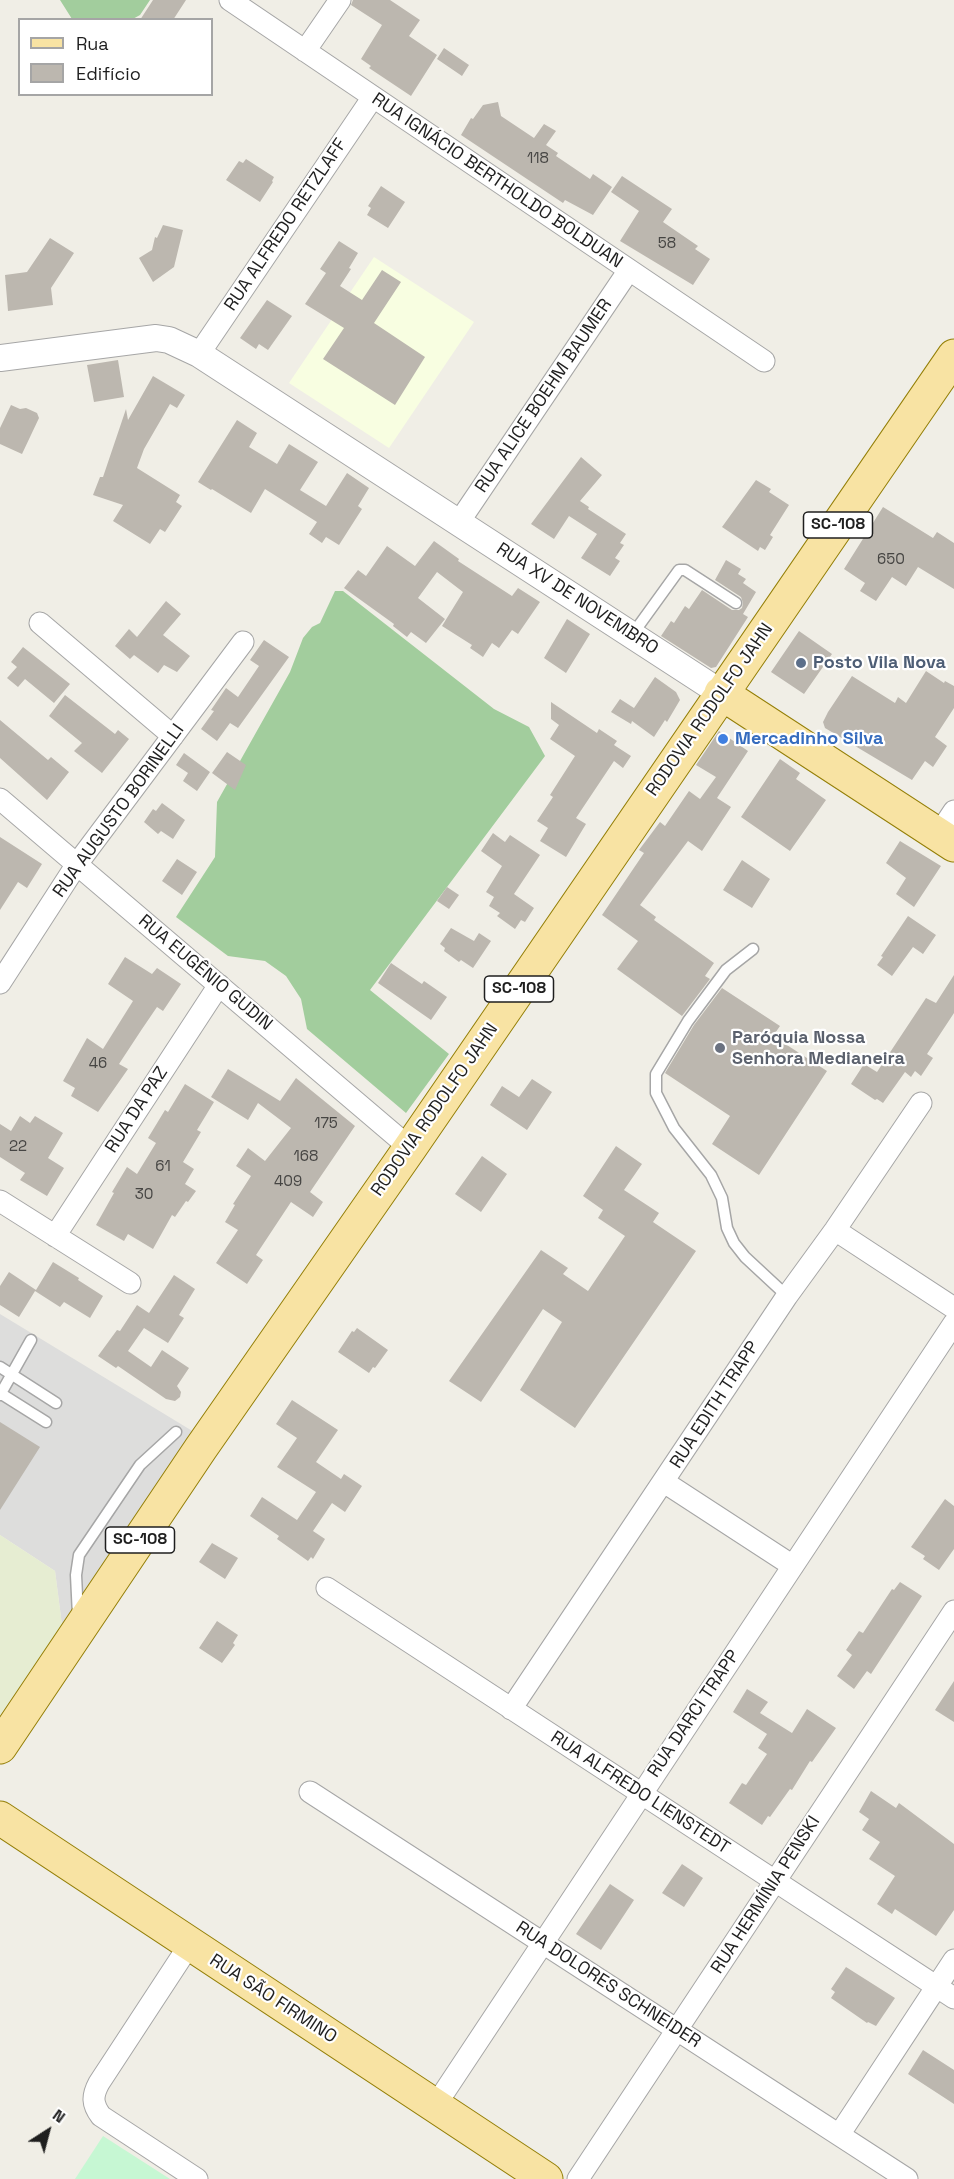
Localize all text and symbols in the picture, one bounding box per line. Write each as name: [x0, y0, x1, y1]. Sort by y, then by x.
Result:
legend: [18, 18, 213, 96]
text: Rua: [76, 32, 109, 55]
text: Edifício: [76, 62, 141, 85]
street label: RUA IGNÁCIO BERTHOLDO BOLDUAN: [367, 89, 627, 273]
street label: RUA ALFREDO RETZLAFF: [220, 135, 352, 315]
house number: 118: [527, 150, 549, 168]
house number: 58: [658, 235, 676, 253]
street label: RUA ALICE BOEHM BAUMER: [471, 295, 617, 497]
road number: SC-108: [804, 512, 872, 538]
street label: RUA XV DE NOVEMBRO: [492, 539, 662, 659]
house number: 650: [877, 551, 905, 569]
street label: RODOVIA RODOLFO JAHN: [642, 619, 778, 801]
place label: Posto Vila Nova: [813, 652, 946, 674]
marker: Posto Vila Nova: [794, 656, 808, 670]
street label: RUA AUGUSTO BORINELLI: [49, 720, 189, 902]
place label: Mercadinho Silva: [735, 728, 883, 750]
marker: Mercadinho Silva: [716, 732, 730, 746]
street label: RUA EUGÊNIO GUDIN: [134, 911, 276, 1035]
road number: SC-108: [484, 976, 554, 1002]
street label: RODOVIA RODOLFO JAHN: [367, 1019, 503, 1201]
place label: Paróquia Nossa Senhora Medianeira: [732, 1027, 905, 1070]
marker: Paróquia Nossa Senhora Medianeira: [713, 1041, 727, 1055]
house number: 46: [89, 1055, 107, 1073]
street label: RUA DA PAZ: [101, 1063, 173, 1157]
house number: 175: [314, 1115, 338, 1133]
house number: 22: [9, 1138, 27, 1156]
house number: 168: [294, 1148, 318, 1166]
house number: 61: [155, 1158, 171, 1176]
house number: 409: [274, 1173, 302, 1191]
house number: 30: [135, 1186, 153, 1204]
street label: RUA EDITH TRAPP: [666, 1337, 764, 1473]
road number: SC-108: [106, 1527, 174, 1553]
street label: RUA DARCI TRAPP: [643, 1646, 745, 1782]
street label: RUA ALFREDO LIENSTEDT: [546, 1727, 734, 1859]
street label: RUA HERMÍNIA PENSKI: [707, 1812, 825, 1978]
street label: RUA DOLORES SCHNEIDER: [512, 1917, 704, 2053]
street label: RUA SÃO FIRMINO: [205, 1950, 341, 2048]
north arrow: [18, 2101, 78, 2161]
text: N: [48, 2104, 69, 2128]

